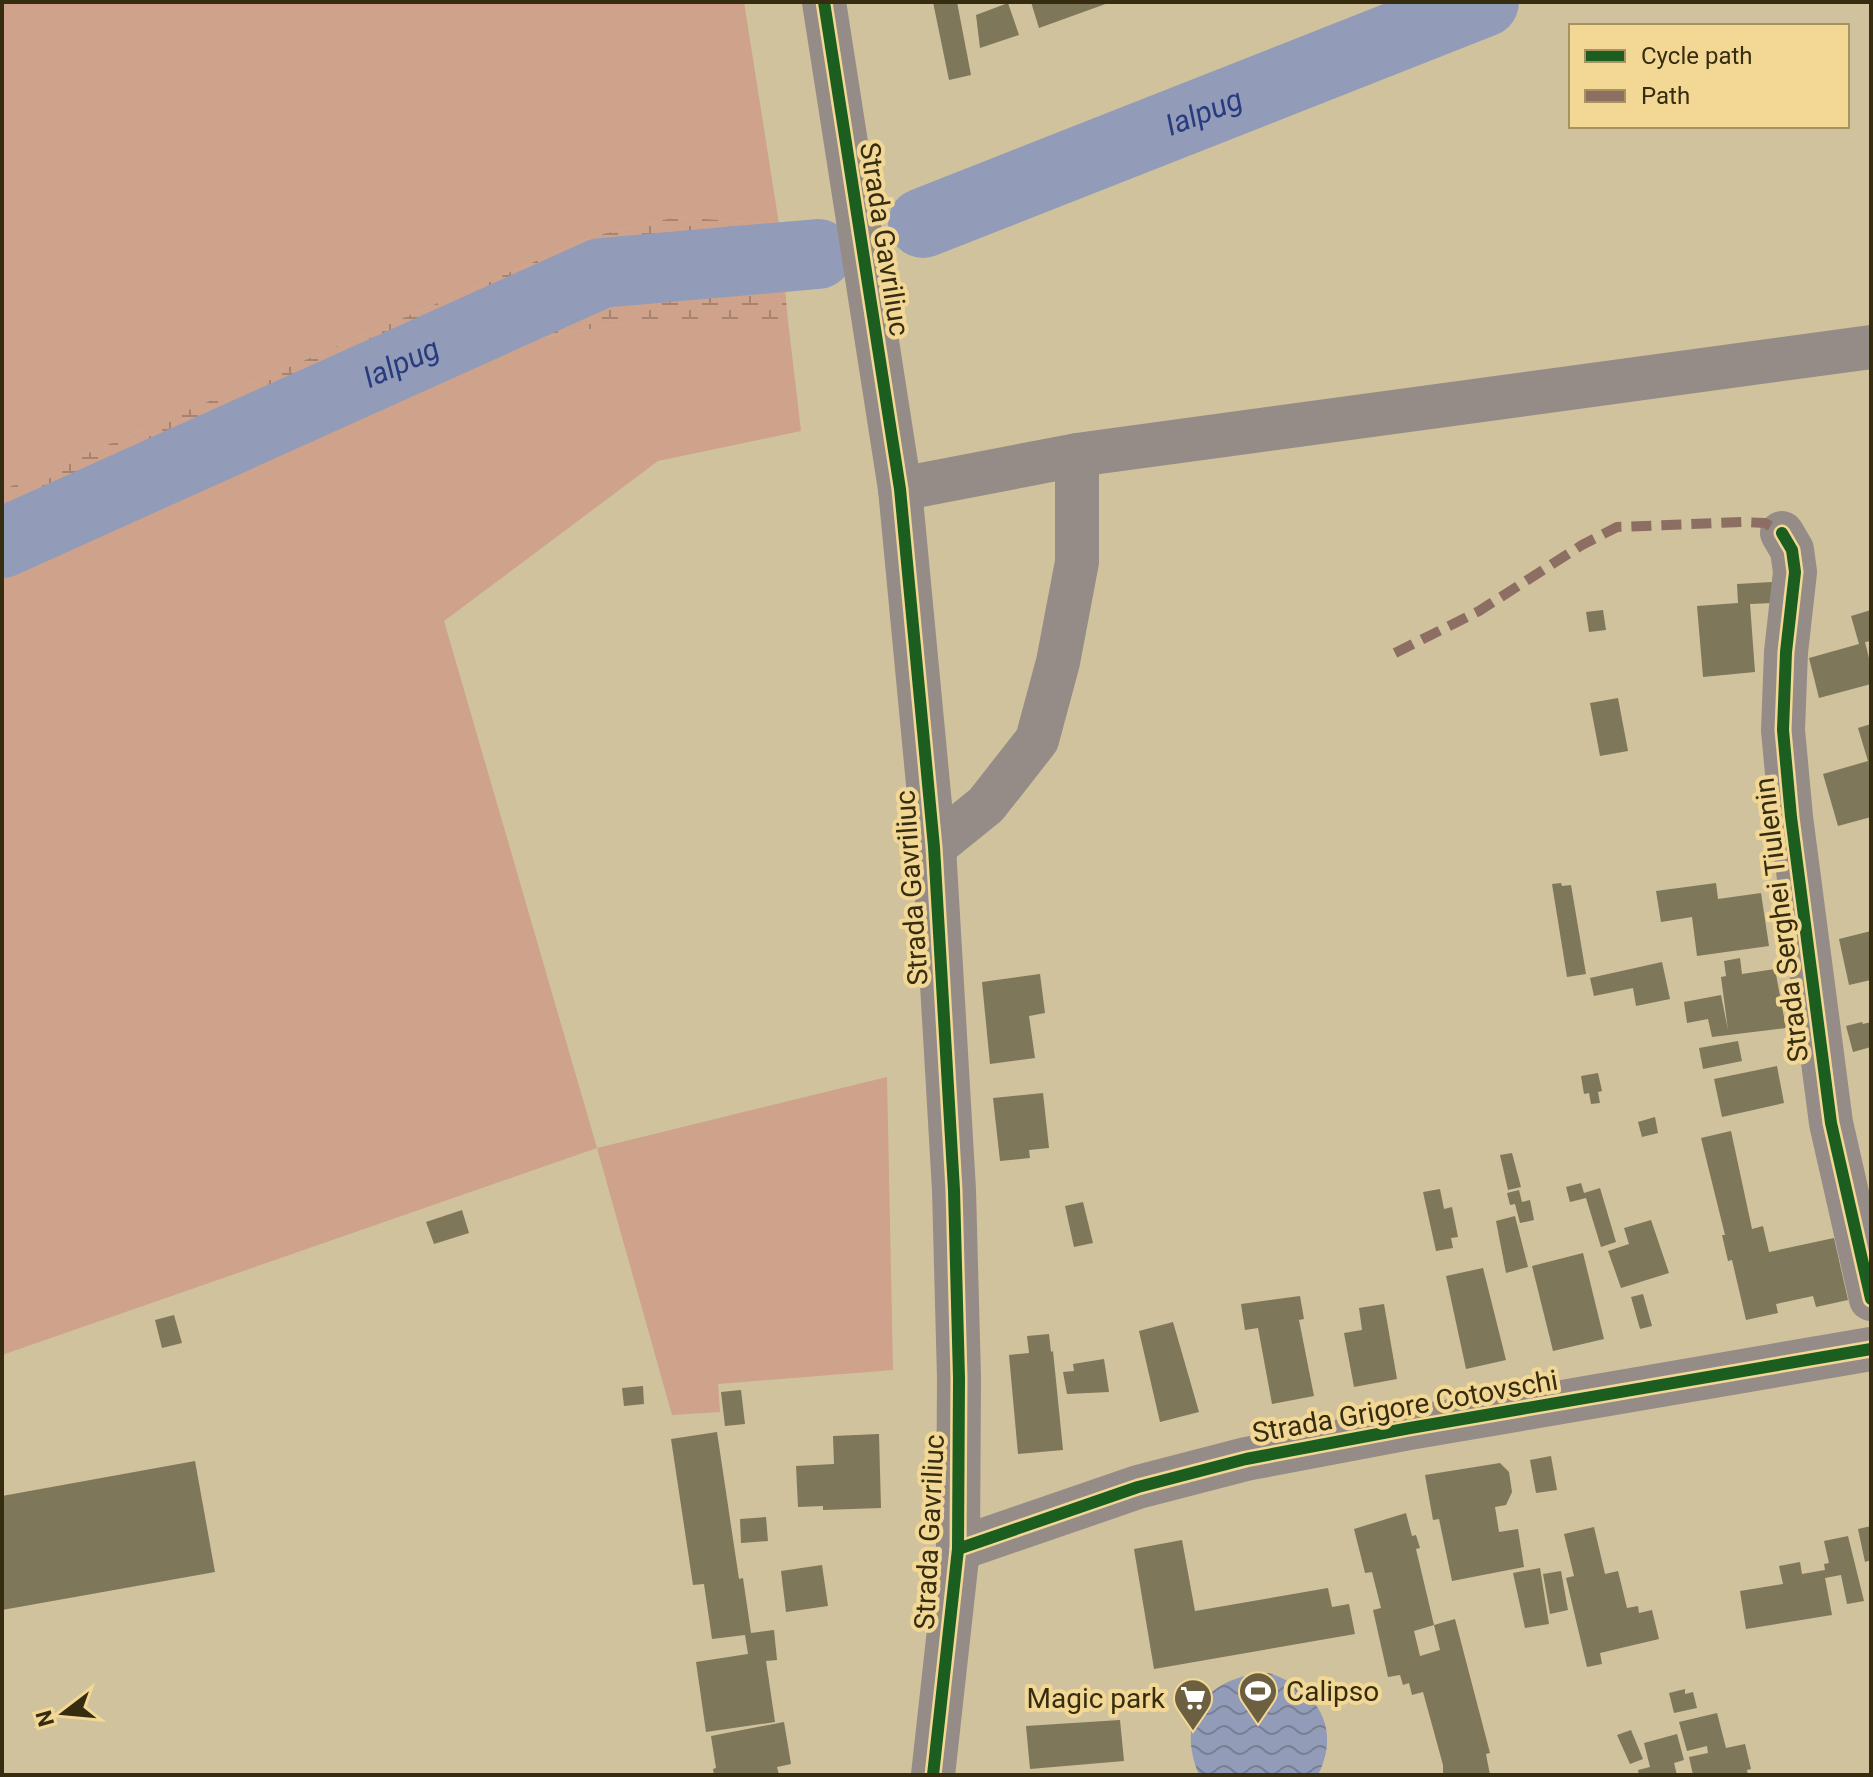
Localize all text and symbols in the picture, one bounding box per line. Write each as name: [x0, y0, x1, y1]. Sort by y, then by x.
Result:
legend: [1569, 24, 1849, 128]
text: Cycle path: [1641, 42, 1753, 70]
water label: Ialpug: [1160, 81, 1247, 143]
text: Path: [1641, 82, 1690, 110]
street label: Strada Gavriliuc: [853, 140, 916, 338]
water label: Ialpug: [358, 330, 445, 395]
street label: Strada Serghei Tiulenin: [1748, 776, 1815, 1064]
street label: Strada Gavriliuc: [888, 789, 935, 987]
street label: Strada Grigore Cotovschi: [1250, 1363, 1560, 1450]
street label: Strada Gavriliuc: [908, 1433, 951, 1631]
sports icon: Calipso: [1237, 1670, 1279, 1725]
north arrow: [24, 1673, 104, 1753]
place label: Calipso: [1286, 1675, 1379, 1708]
supermarket icon: Magic park: [1172, 1677, 1214, 1732]
place label: Magic park: [1027, 1682, 1166, 1715]
text: N: [31, 1707, 59, 1729]

